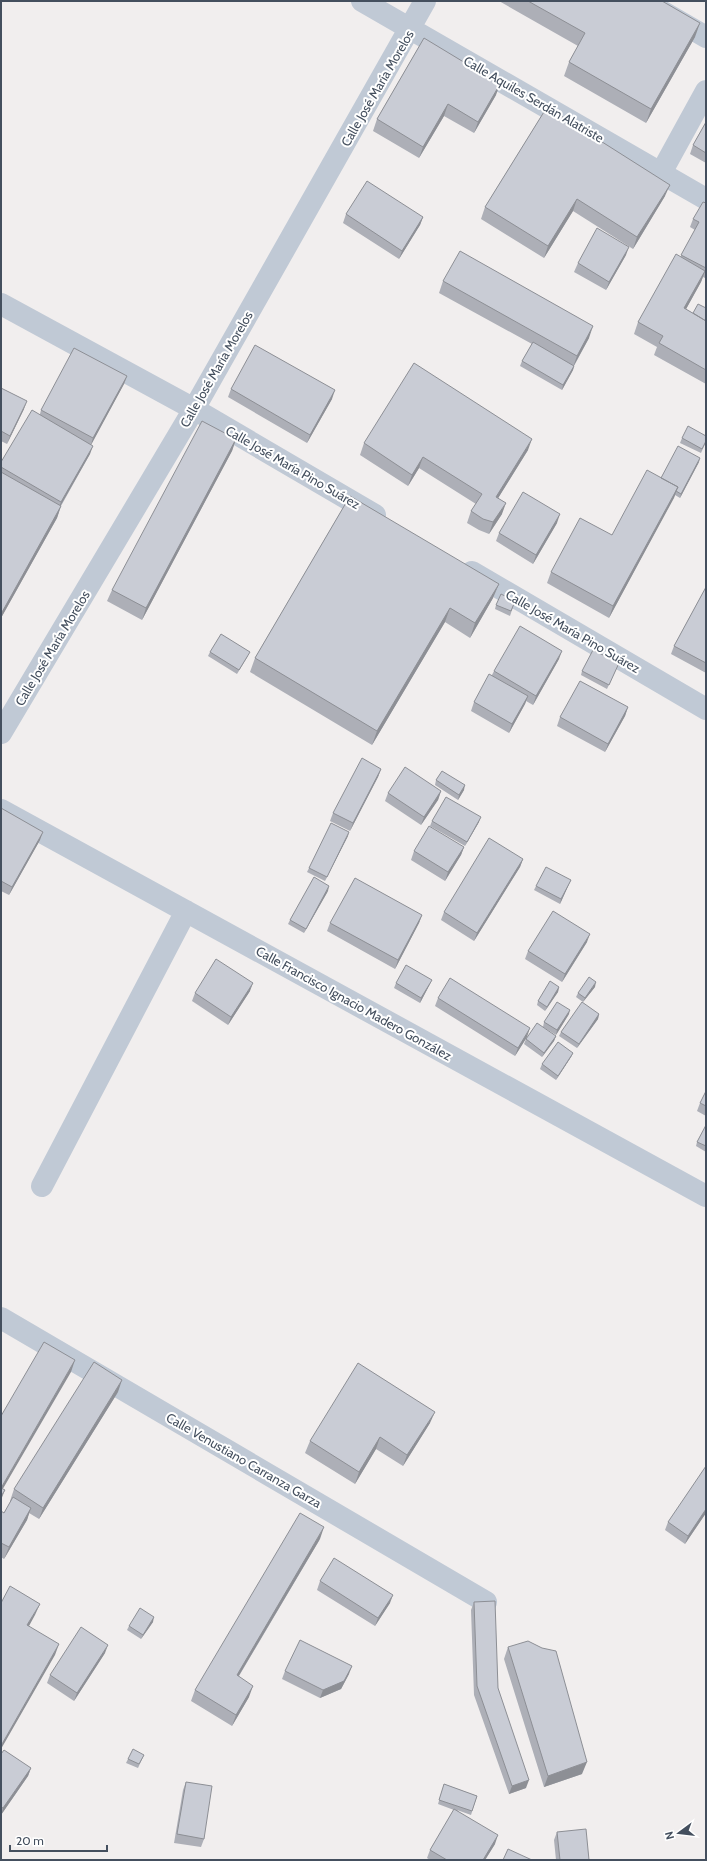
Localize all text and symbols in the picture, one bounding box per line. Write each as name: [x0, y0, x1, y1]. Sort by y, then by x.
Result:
street label: Calle José María Morelos: [337, 26, 417, 149]
street label: Calle Aquiles Serdán Alatriste: [461, 52, 607, 146]
street label: Calle José María Morelos: [176, 307, 256, 430]
street label: Calle José María Pino Suárez: [223, 422, 363, 512]
street label: Calle José María Pino Suárez: [503, 586, 643, 676]
street label: Calle José María Morelos: [11, 587, 93, 709]
street label: Calle Francisco Ignacio Madero González: [253, 942, 455, 1064]
street label: Calle Venustiano Carranza Garza: [164, 1409, 325, 1511]
north arrow: [659, 1813, 699, 1853]
scale bar: [10, 1827, 107, 1853]
text: N: [662, 1830, 677, 1841]
text: 20 m: [16, 1833, 44, 1848]

